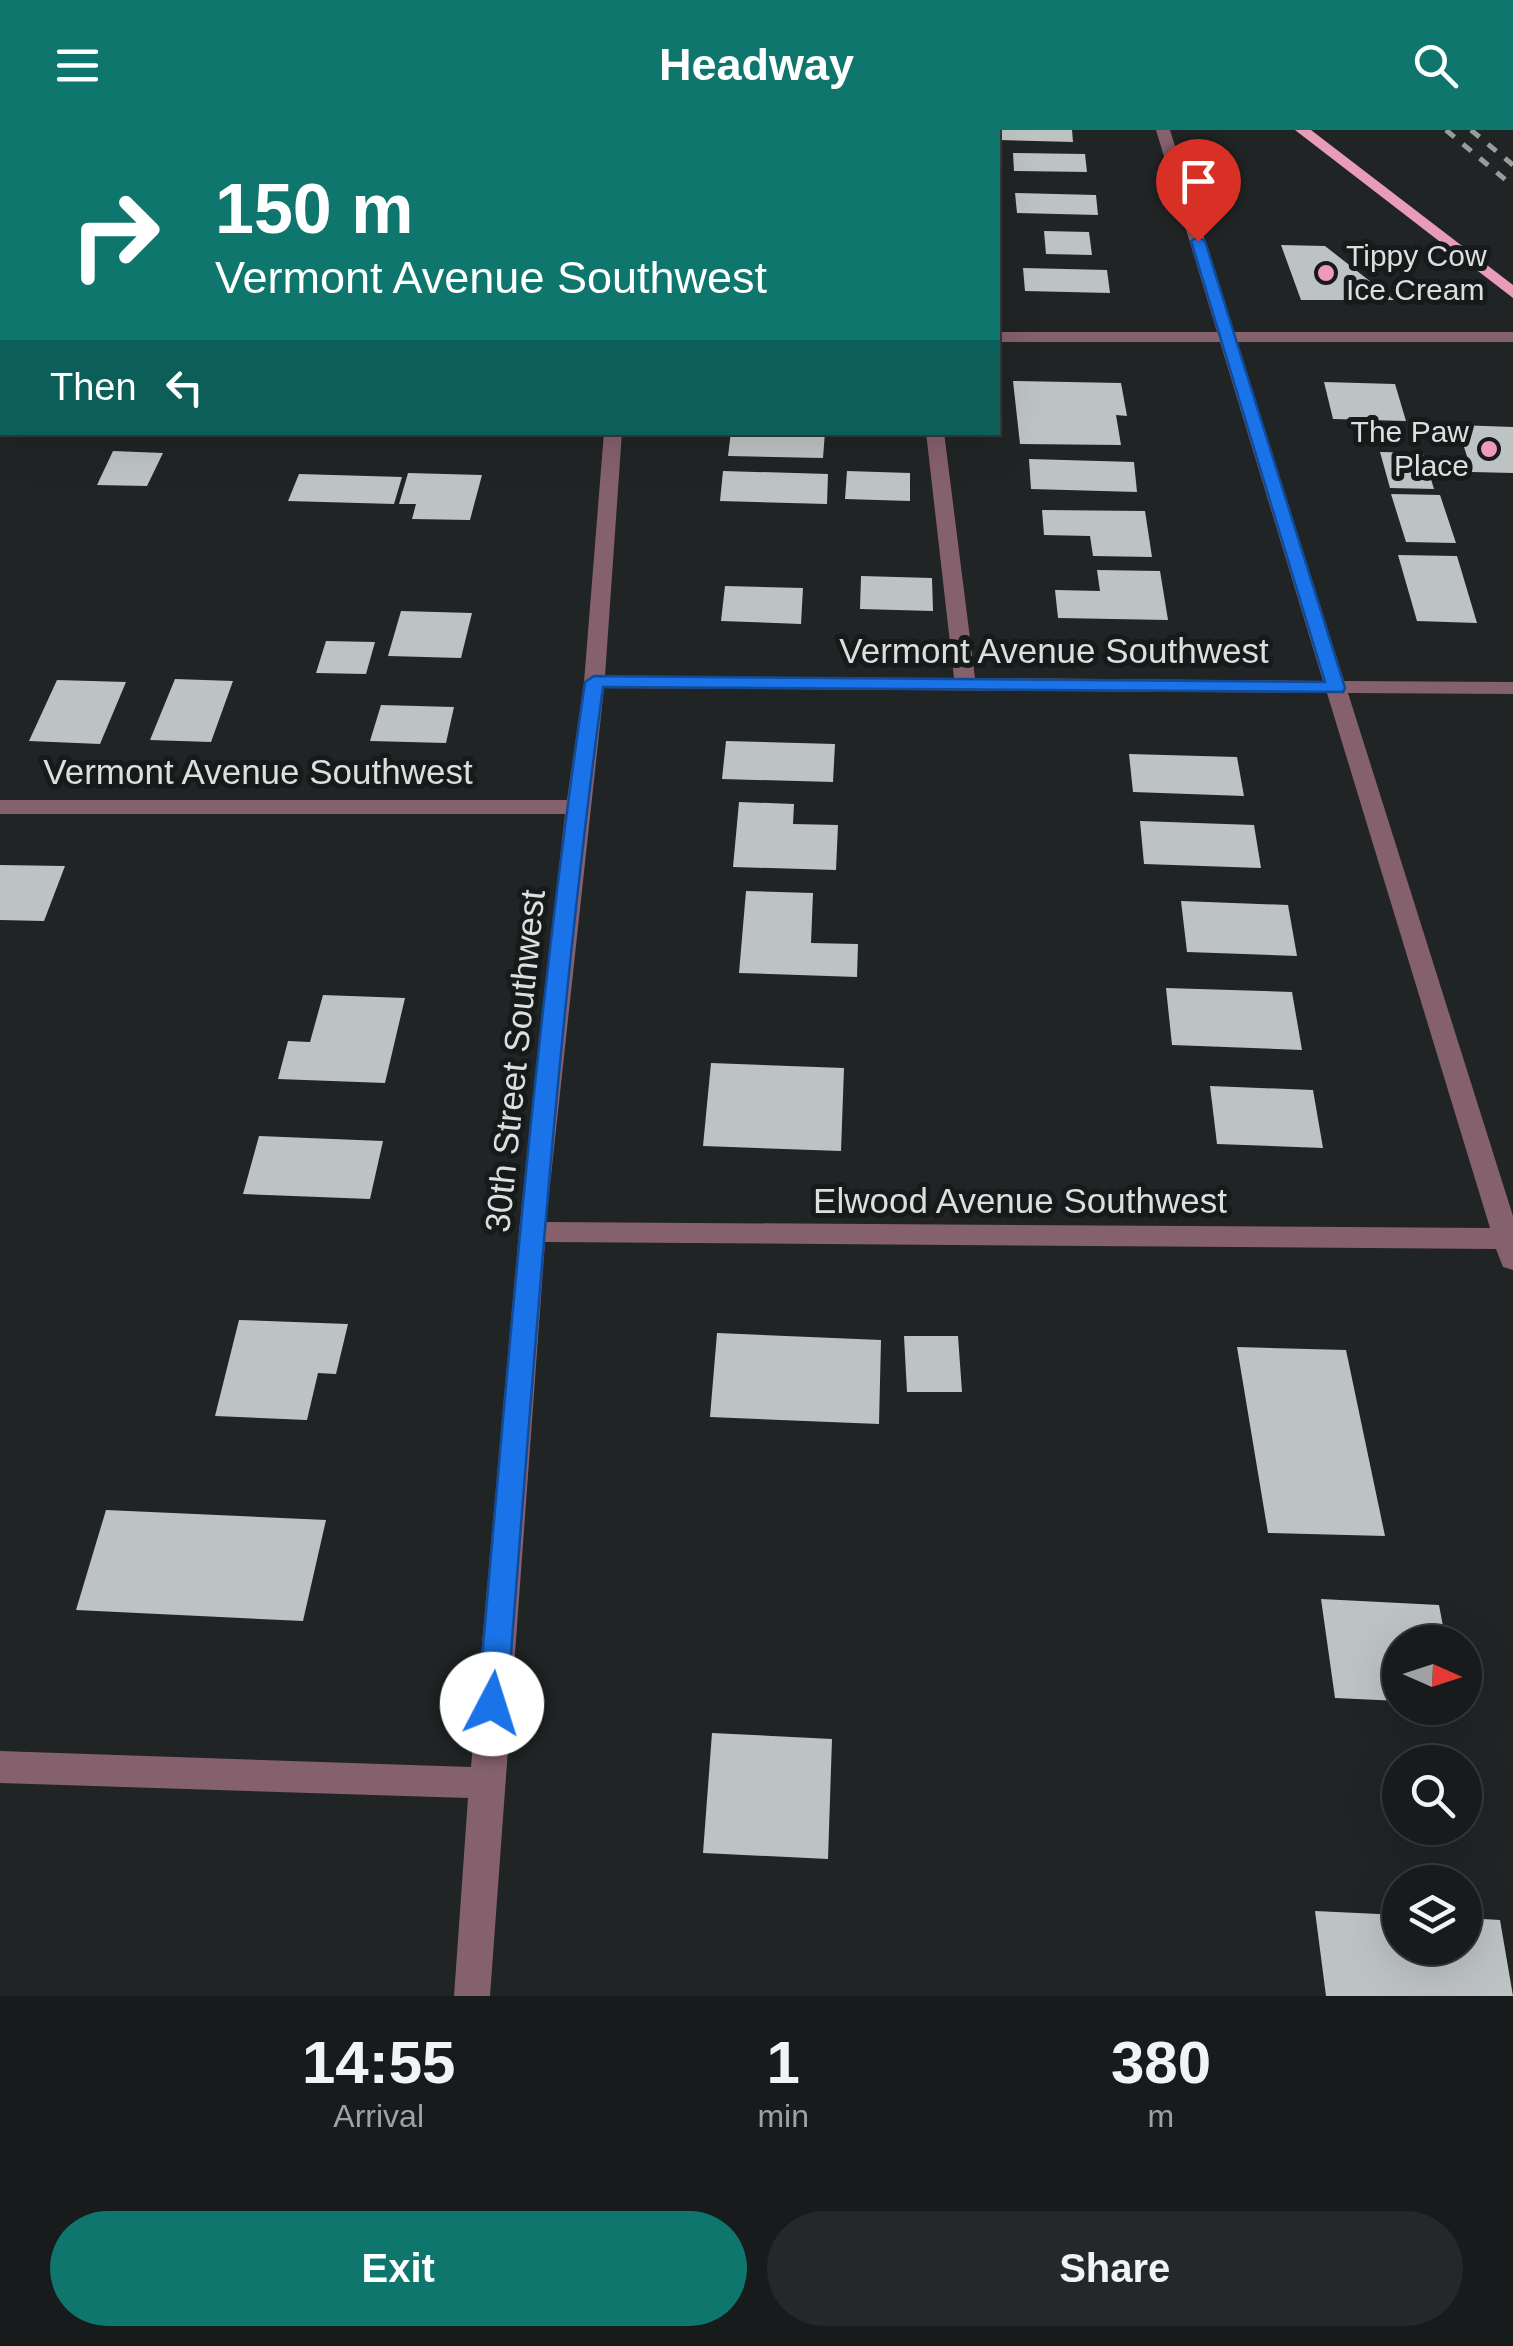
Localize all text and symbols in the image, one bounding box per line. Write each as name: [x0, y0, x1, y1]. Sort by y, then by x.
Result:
icon: menu: [50, 38, 105, 93]
icon: search: [1408, 38, 1463, 93]
text: Headway: [659, 39, 854, 90]
pin: [1156, 139, 1241, 242]
icon: arrive: [1171, 154, 1226, 209]
icon: right: [50, 170, 180, 300]
text: 150 m: [215, 170, 413, 248]
place label: Tippy Cow Ice Cream: [1346, 239, 1487, 306]
text: Vermont Avenue Southwest: [215, 252, 767, 303]
marker: Tippy Cow Ice Cream: [1315, 262, 1337, 284]
icon: left: [157, 360, 212, 415]
text: Then: [50, 366, 137, 408]
place label: The Paw Place: [1351, 415, 1469, 482]
marker: The Paw Place: [1478, 438, 1500, 460]
street label: Vermont Avenue Southwest: [839, 631, 1269, 670]
street label: Vermont Avenue Southwest: [43, 752, 473, 791]
street label: 30th Street Southwest: [477, 887, 552, 1234]
street label: Elwood Avenue Southwest: [813, 1181, 1227, 1220]
north arrow: [1382, 1625, 1482, 1725]
map controls: [1382, 1625, 1482, 1965]
position arrow: [440, 1652, 544, 1756]
button: search: [1382, 1745, 1482, 1845]
button: layers: [1382, 1865, 1482, 1965]
text: 14:55: [302, 2029, 455, 2096]
text: 1: [766, 2029, 800, 2096]
text: 380: [1111, 2029, 1211, 2096]
text: Arrival: [333, 2098, 424, 2134]
text: min: [757, 2098, 809, 2134]
text: m: [1148, 2098, 1174, 2134]
button: Exit: [50, 2211, 747, 2326]
button: Share: [767, 2211, 1463, 2326]

